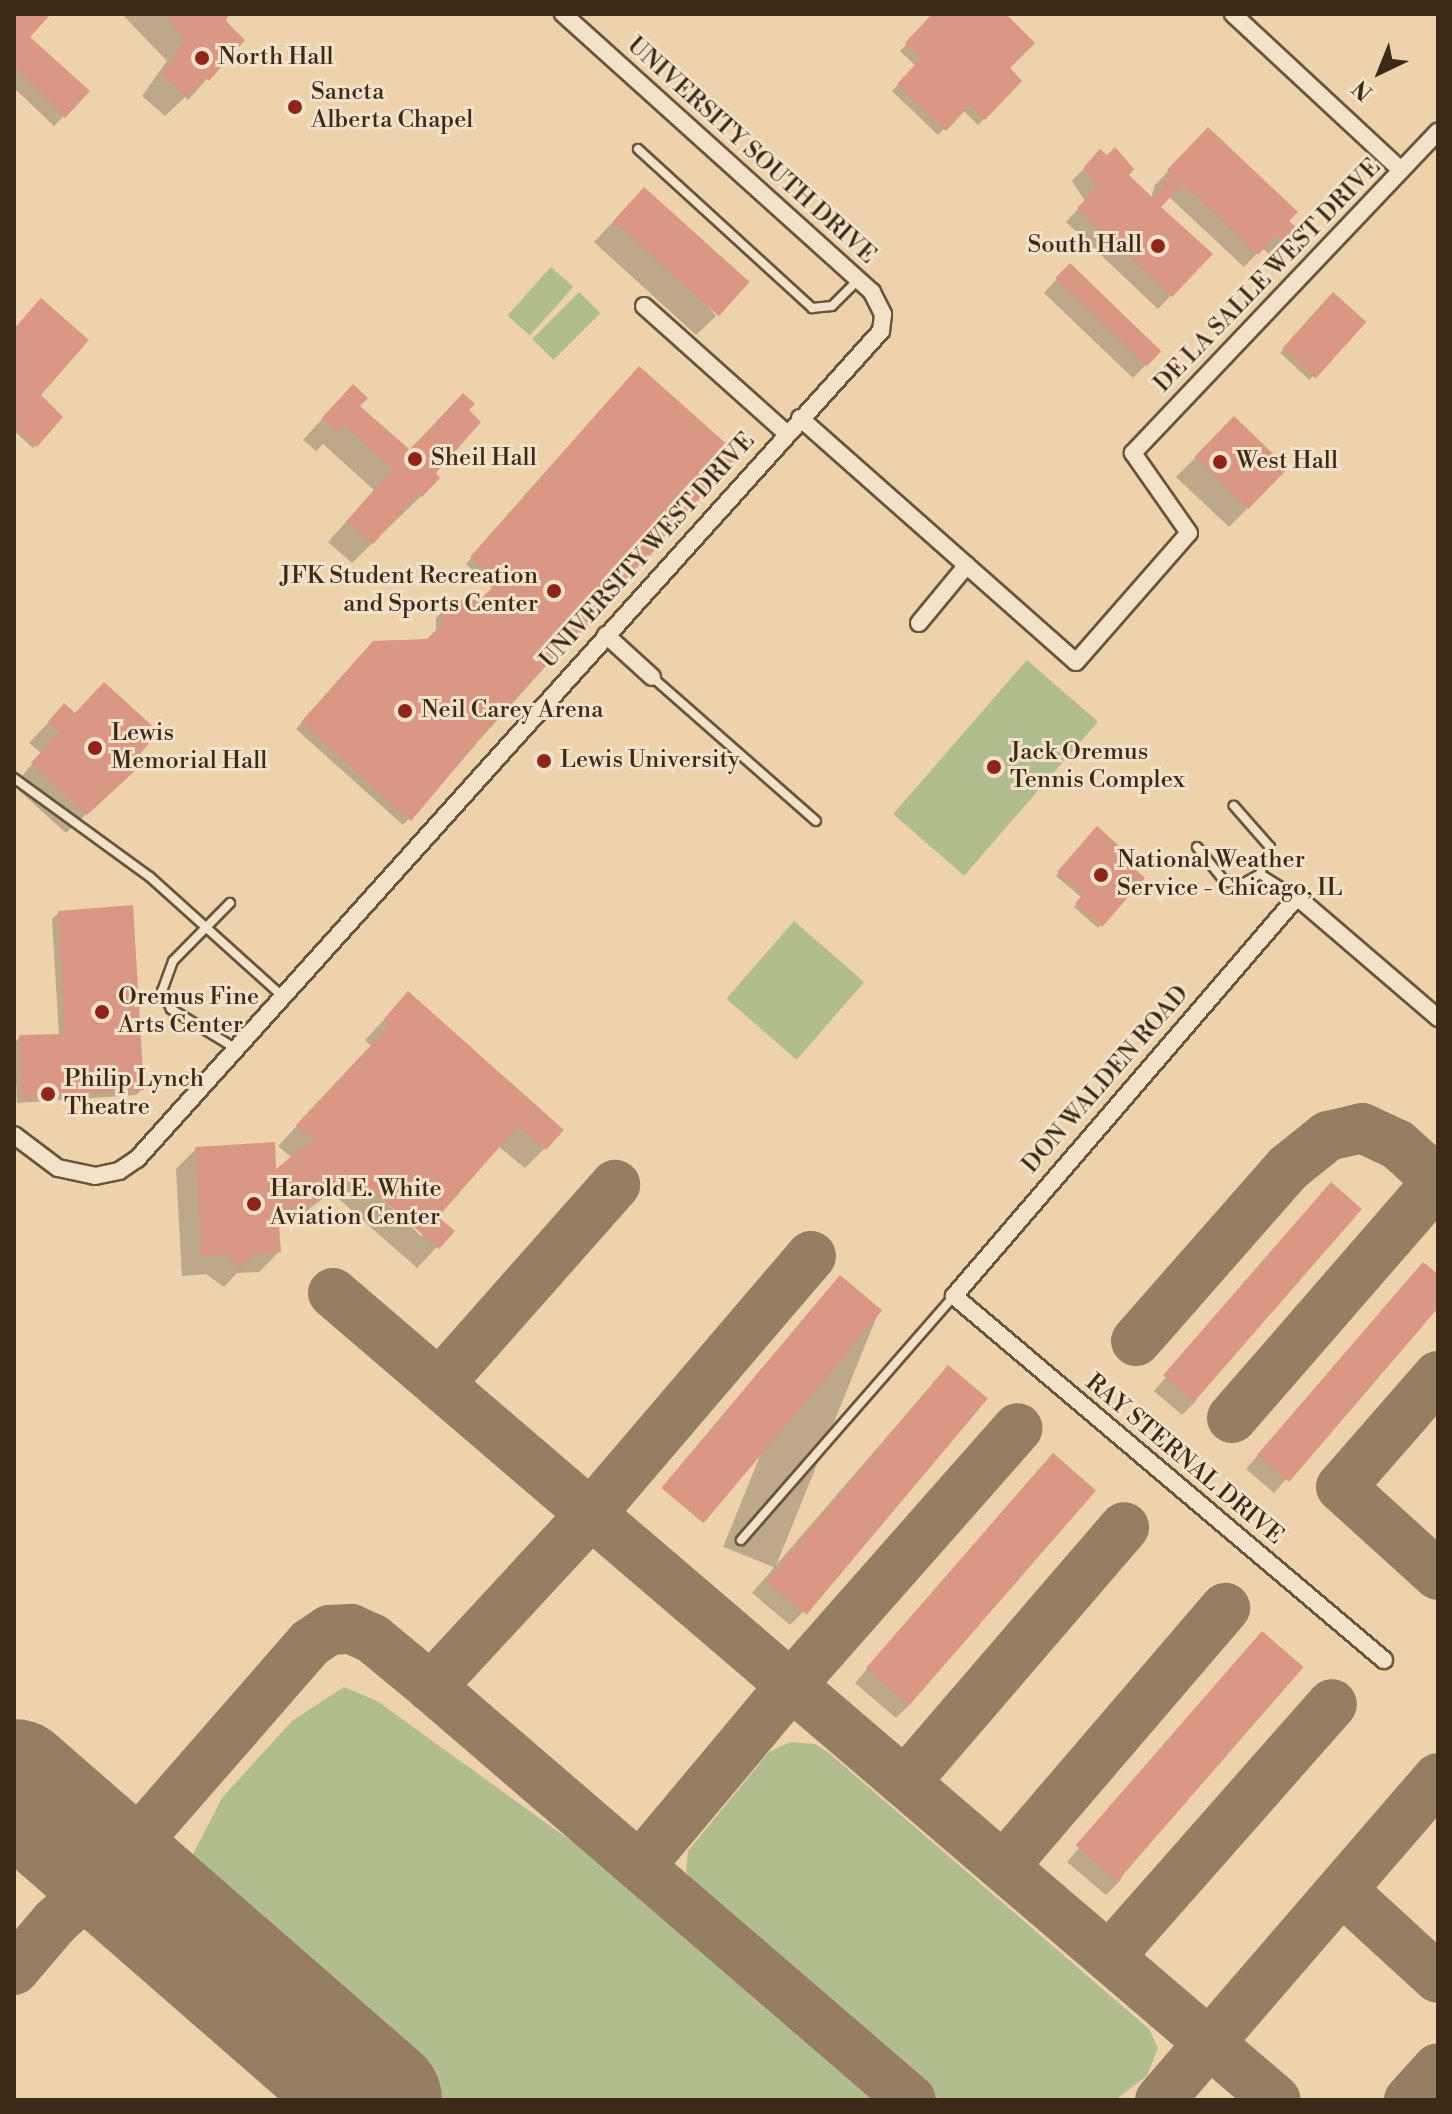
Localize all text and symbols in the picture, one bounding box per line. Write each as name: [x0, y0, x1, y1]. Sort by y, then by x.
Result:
street label: UNIVERSITY SOUTH DRIVE: [621, 32, 881, 270]
north arrow: [1340, 32, 1420, 112]
place label: North Hall: [218, 44, 334, 72]
marker: North Hall: [193, 49, 211, 67]
text: N: [1348, 74, 1379, 106]
place label: Sancta Alberta Chapel: [311, 79, 473, 135]
marker: Sancta Alberta Chapel: [286, 98, 304, 116]
street label: DE LA SALLE WEST DRIVE: [1149, 153, 1387, 399]
place label: South Hall: [1027, 232, 1142, 260]
marker: South Hall: [1149, 237, 1167, 255]
street label: UNIVERSITY WEST DRIVE: [534, 427, 762, 675]
place label: Sheil Hall: [431, 445, 537, 473]
place label: West Hall: [1236, 448, 1338, 476]
marker: Sheil Hall: [406, 450, 424, 468]
marker: West Hall: [1211, 453, 1229, 471]
place label: JFK Student Recreation and Sports Center: [280, 563, 538, 619]
marker: JFK Student Recreation and Sports Center: [545, 582, 563, 600]
place label: Neil Carey Arena: [421, 697, 603, 725]
marker: Neil Carey Arena: [396, 702, 414, 720]
place label: Lewis Memorial Hall: [111, 720, 267, 776]
marker: Lewis Memorial Hall: [86, 739, 104, 757]
place label: Jack Oremus Tennis Complex: [1010, 739, 1185, 795]
place label: Lewis University: [560, 747, 740, 775]
marker: Lewis University: [535, 752, 553, 770]
marker: Jack Oremus Tennis Complex: [985, 758, 1003, 776]
place label: National Weather Service - Chicago, IL: [1117, 847, 1342, 903]
marker: National Weather Service - Chicago, IL: [1092, 866, 1110, 884]
street label: DON WALDEN ROAD: [1017, 980, 1195, 1180]
place label: Oremus Fine Arts Center: [118, 984, 259, 1040]
marker: Oremus Fine Arts Center: [93, 1003, 111, 1021]
place label: Philip Lynch Theatre: [64, 1066, 204, 1122]
marker: Philip Lynch Theatre: [39, 1085, 57, 1103]
place label: Harold E. White Aviation Center: [270, 1176, 442, 1232]
marker: Harold E. White Aviation Center: [245, 1195, 263, 1213]
street label: RAY STERNAL DRIVE: [1079, 1369, 1289, 1551]

